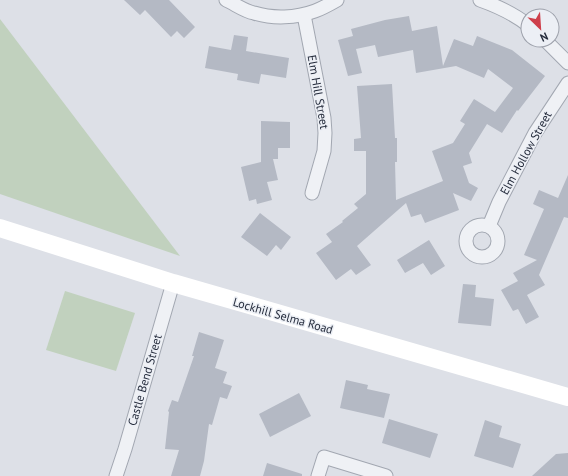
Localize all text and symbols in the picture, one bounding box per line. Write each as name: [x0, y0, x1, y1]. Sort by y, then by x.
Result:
north arrow: [520, 8, 560, 48]
text: N: [538, 29, 550, 45]
street label: Elm Hill Street: [305, 54, 332, 130]
street label: Elm Hollow Street: [496, 108, 555, 197]
street label: Lockhill Selma Road: [231, 294, 335, 337]
street label: Castle Bend Street: [124, 332, 165, 427]

